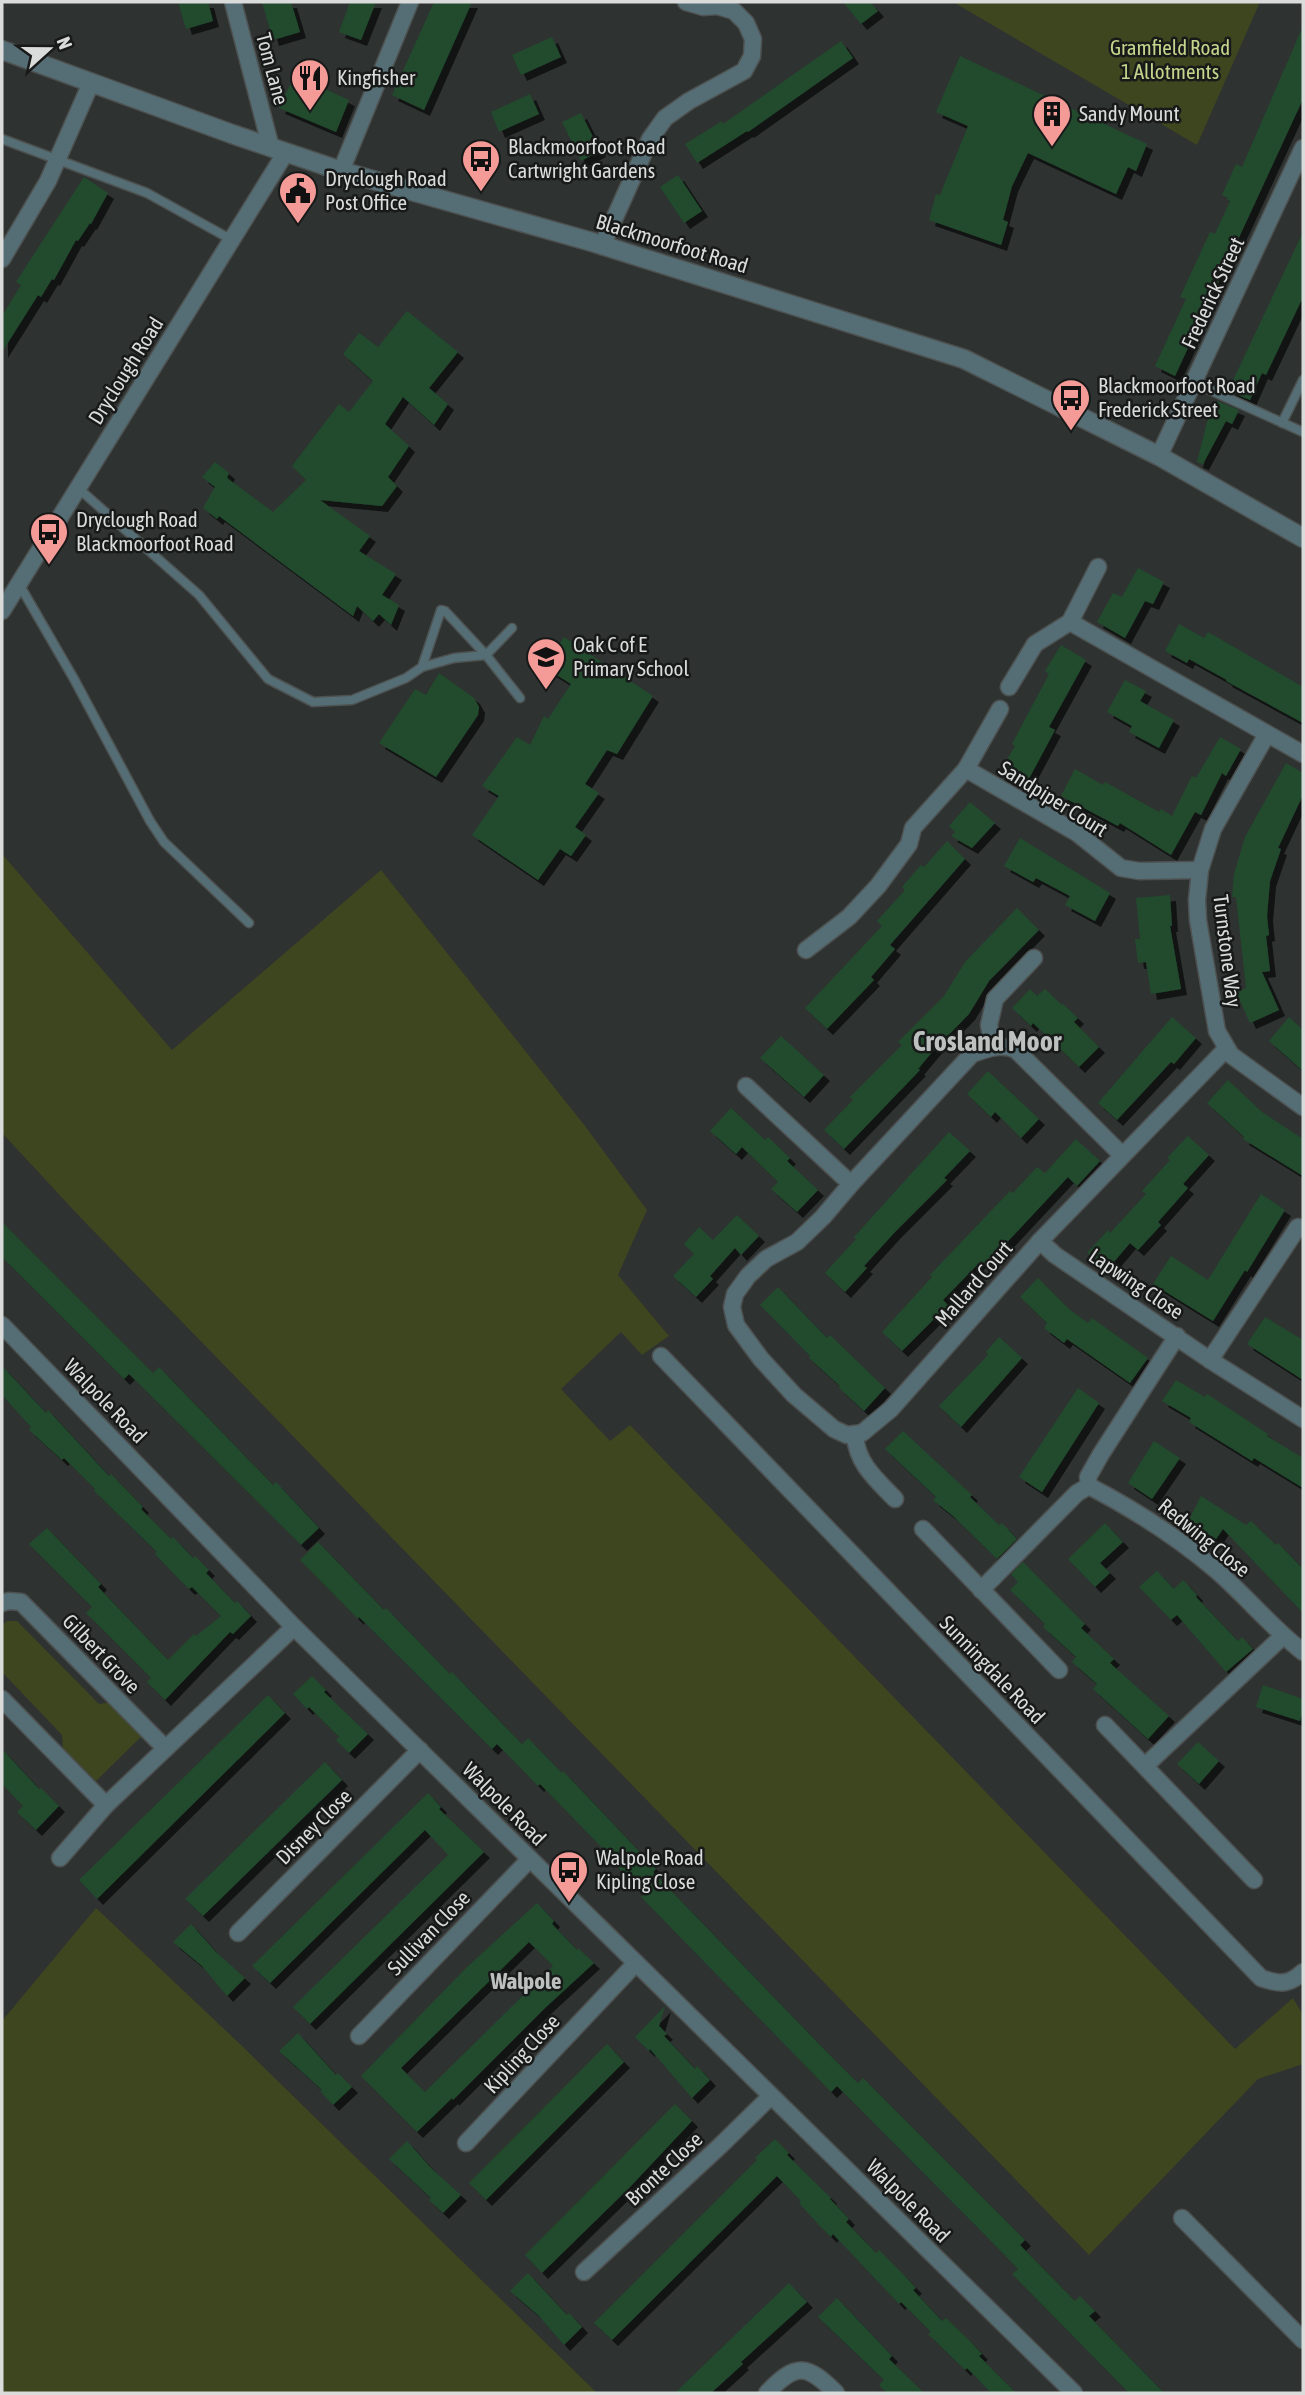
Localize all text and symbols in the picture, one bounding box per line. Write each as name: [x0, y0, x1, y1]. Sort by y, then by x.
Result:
north arrow: [14, 14, 84, 84]
street label: Tom Lane: [252, 30, 294, 107]
text: N: [53, 34, 77, 52]
park label: Gramfield Road 1 Allotments: [1110, 35, 1230, 83]
restaurant icon: Kingfisher: [289, 57, 331, 112]
place label: Kingfisher: [337, 65, 416, 89]
building icon: Sandy Mount: [1031, 93, 1073, 148]
place label: Sandy Mount: [1079, 101, 1180, 125]
place label: Blackmoorfoot Road Cartwright Gardens: [508, 134, 666, 182]
bus stop icon: Blackmoorfoot Road Cartwright Gardens: [460, 138, 502, 193]
place label: Dryclough Road Post Office: [325, 166, 447, 214]
public building icon: Dryclough Road Post Office: [277, 170, 319, 225]
street label: Blackmoorfoot Road: [593, 209, 751, 278]
street label: Frederick Street: [1176, 233, 1248, 352]
street label: Dryclough Road: [83, 312, 168, 428]
place label: Blackmoorfoot Road Frederick Street: [1098, 373, 1256, 421]
bus stop icon: Blackmoorfoot Road Frederick Street: [1050, 377, 1092, 432]
place label: Dryclough Road Blackmoorfoot Road: [76, 507, 234, 555]
bus stop icon: Dryclough Road Blackmoorfoot Road: [28, 511, 70, 566]
place label: Oak C of E Primary School: [573, 632, 689, 680]
school or university icon: Oak C of E Primary School: [525, 636, 567, 691]
street label: Sandpiper Court: [995, 755, 1112, 841]
street label: Turnstone Way: [1209, 893, 1247, 1009]
district label: Crosland Moor: [913, 1025, 1062, 1057]
street label: Mallard Court: [930, 1236, 1017, 1331]
street label: Lapwing Close: [1085, 1243, 1188, 1324]
street label: Walpole Road: [60, 1353, 152, 1447]
street label: Redwing Close: [1154, 1493, 1255, 1581]
street label: Gilbert Grove: [58, 1609, 145, 1698]
street label: Sunningdale Road: [935, 1610, 1050, 1728]
street label: Walpole Road: [458, 1757, 551, 1850]
street label: Disney Close: [271, 1784, 356, 1869]
place label: Walpole Road Kipling Close: [596, 1845, 704, 1893]
bus stop icon: Walpole Road Kipling Close: [548, 1849, 590, 1904]
street label: Sullivan Close: [382, 1885, 474, 1979]
district label: Walpole: [490, 1968, 561, 1994]
street label: Kipling Close: [479, 2009, 564, 2098]
street label: Bronte Close: [620, 2127, 707, 2210]
street label: Walpole Road: [862, 2154, 955, 2247]

